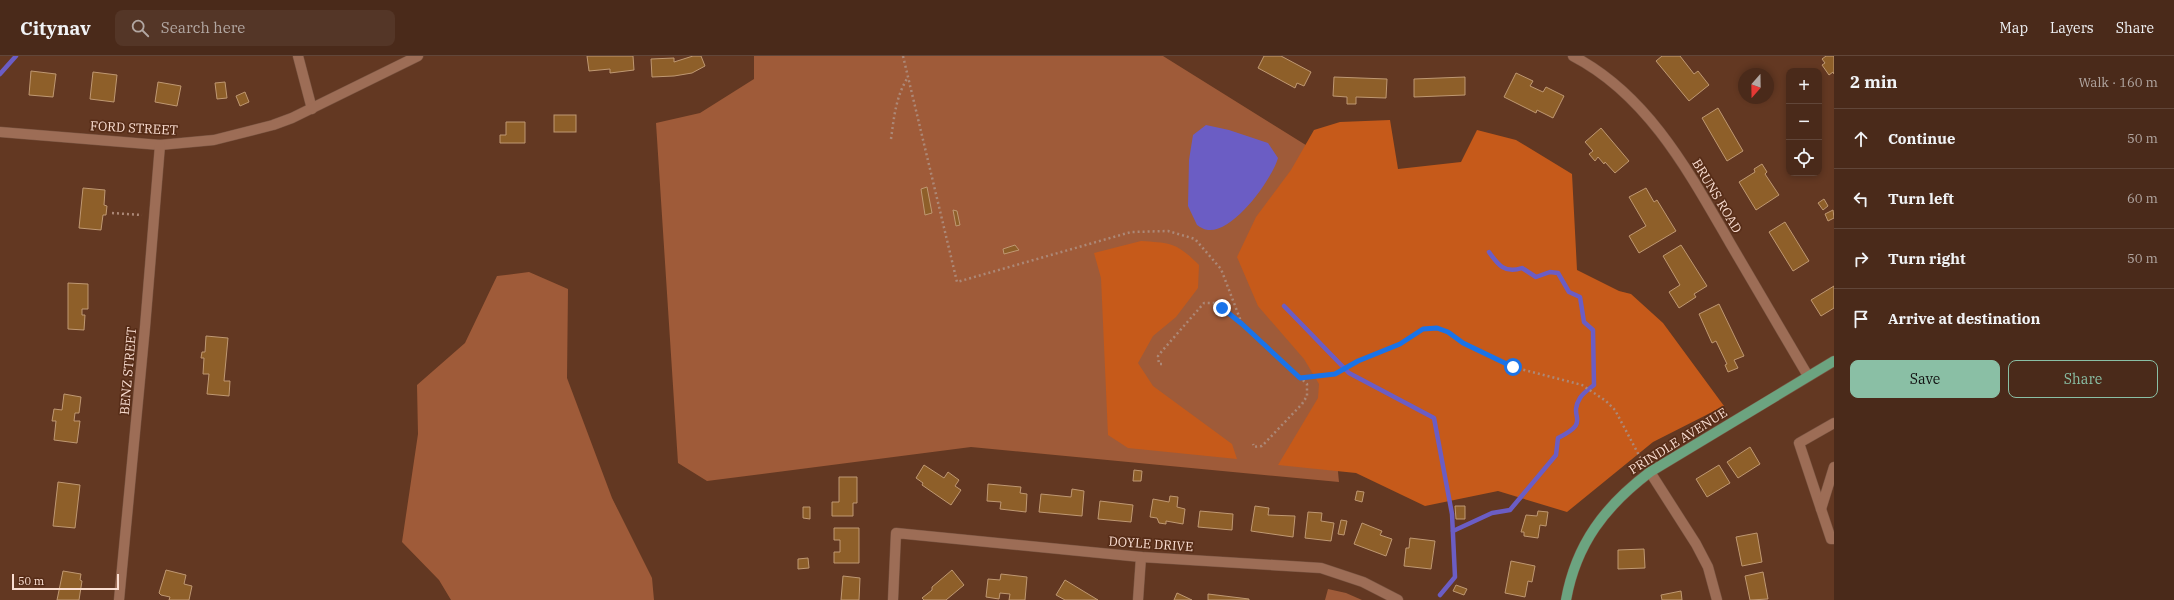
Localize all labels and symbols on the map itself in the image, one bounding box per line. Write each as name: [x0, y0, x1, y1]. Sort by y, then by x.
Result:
north arrow: [1738, 68, 1774, 104]
street label: FORD STREET: [90, 117, 179, 139]
street label: BRUNS ROAD: [1688, 156, 1746, 236]
route end: [1213, 299, 1231, 317]
street label: BENZ STREET: [116, 326, 140, 416]
route start: [1504, 358, 1522, 376]
street label: PRINDLE AVENUE: [1626, 404, 1730, 478]
street label: DOYLE DRIVE: [1108, 533, 1194, 555]
scale bar: [12, 572, 119, 591]

